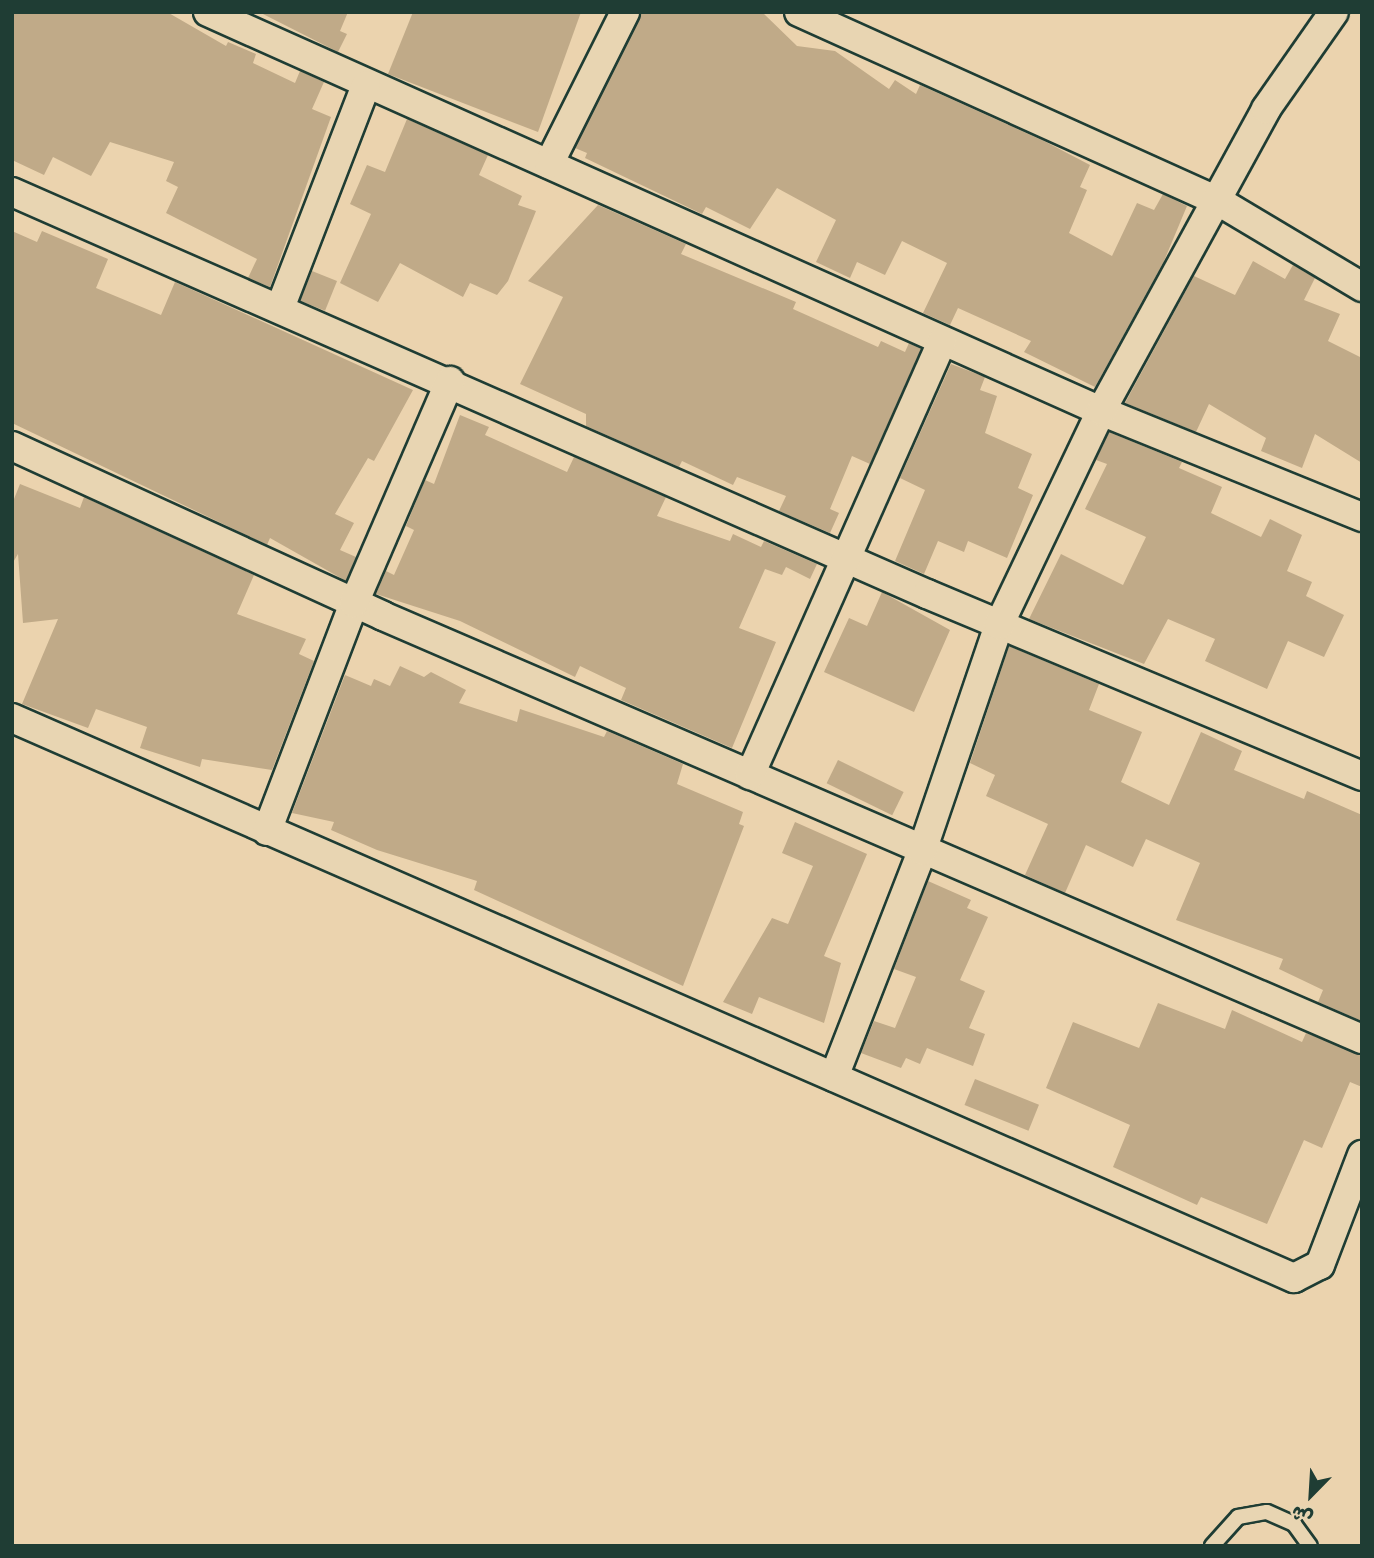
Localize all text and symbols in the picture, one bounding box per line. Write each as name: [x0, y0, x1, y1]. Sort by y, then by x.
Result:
north arrow: [1276, 1460, 1346, 1530]
text: ش: [1287, 1496, 1318, 1532]

